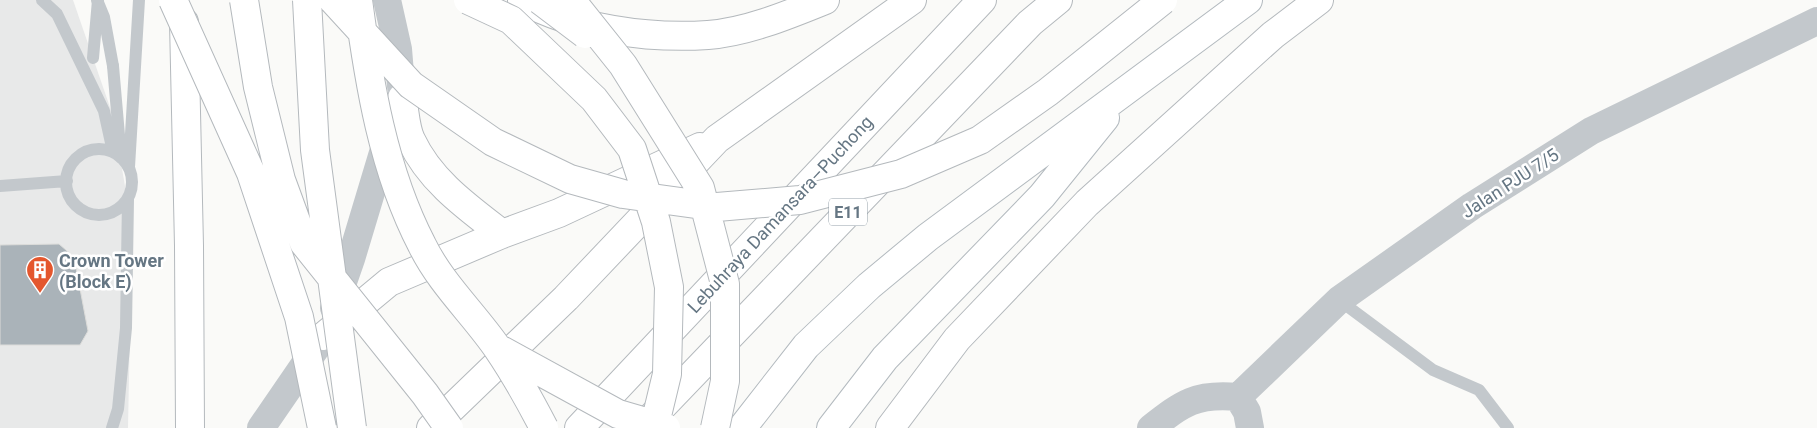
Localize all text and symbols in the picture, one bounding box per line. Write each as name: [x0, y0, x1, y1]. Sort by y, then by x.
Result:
street label: Lebuhraya Damansara–Puchong: [683, 111, 877, 317]
street label: Jalan PJU 7/5: [1457, 144, 1563, 222]
road number: E11: [829, 198, 867, 226]
place label: Crown Tower (Block E): [59, 250, 164, 293]
building icon: Crown Tower (Block E): [25, 255, 55, 294]

